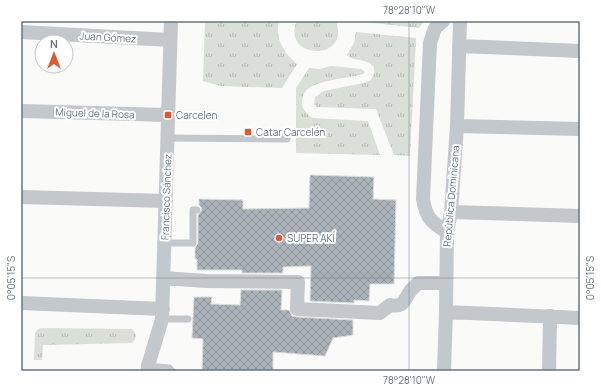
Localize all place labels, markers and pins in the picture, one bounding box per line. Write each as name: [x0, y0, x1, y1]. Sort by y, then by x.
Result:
place label: Carcelen: [176, 108, 217, 122]
marker: Carcelen: [163, 110, 173, 120]
place label: Catar Carcelén: [256, 125, 325, 139]
marker: Catar Carcelén: [243, 127, 253, 137]
place label: SUPER AKÍ: [287, 231, 336, 245]
marker: SUPER AKÍ: [274, 233, 284, 243]

